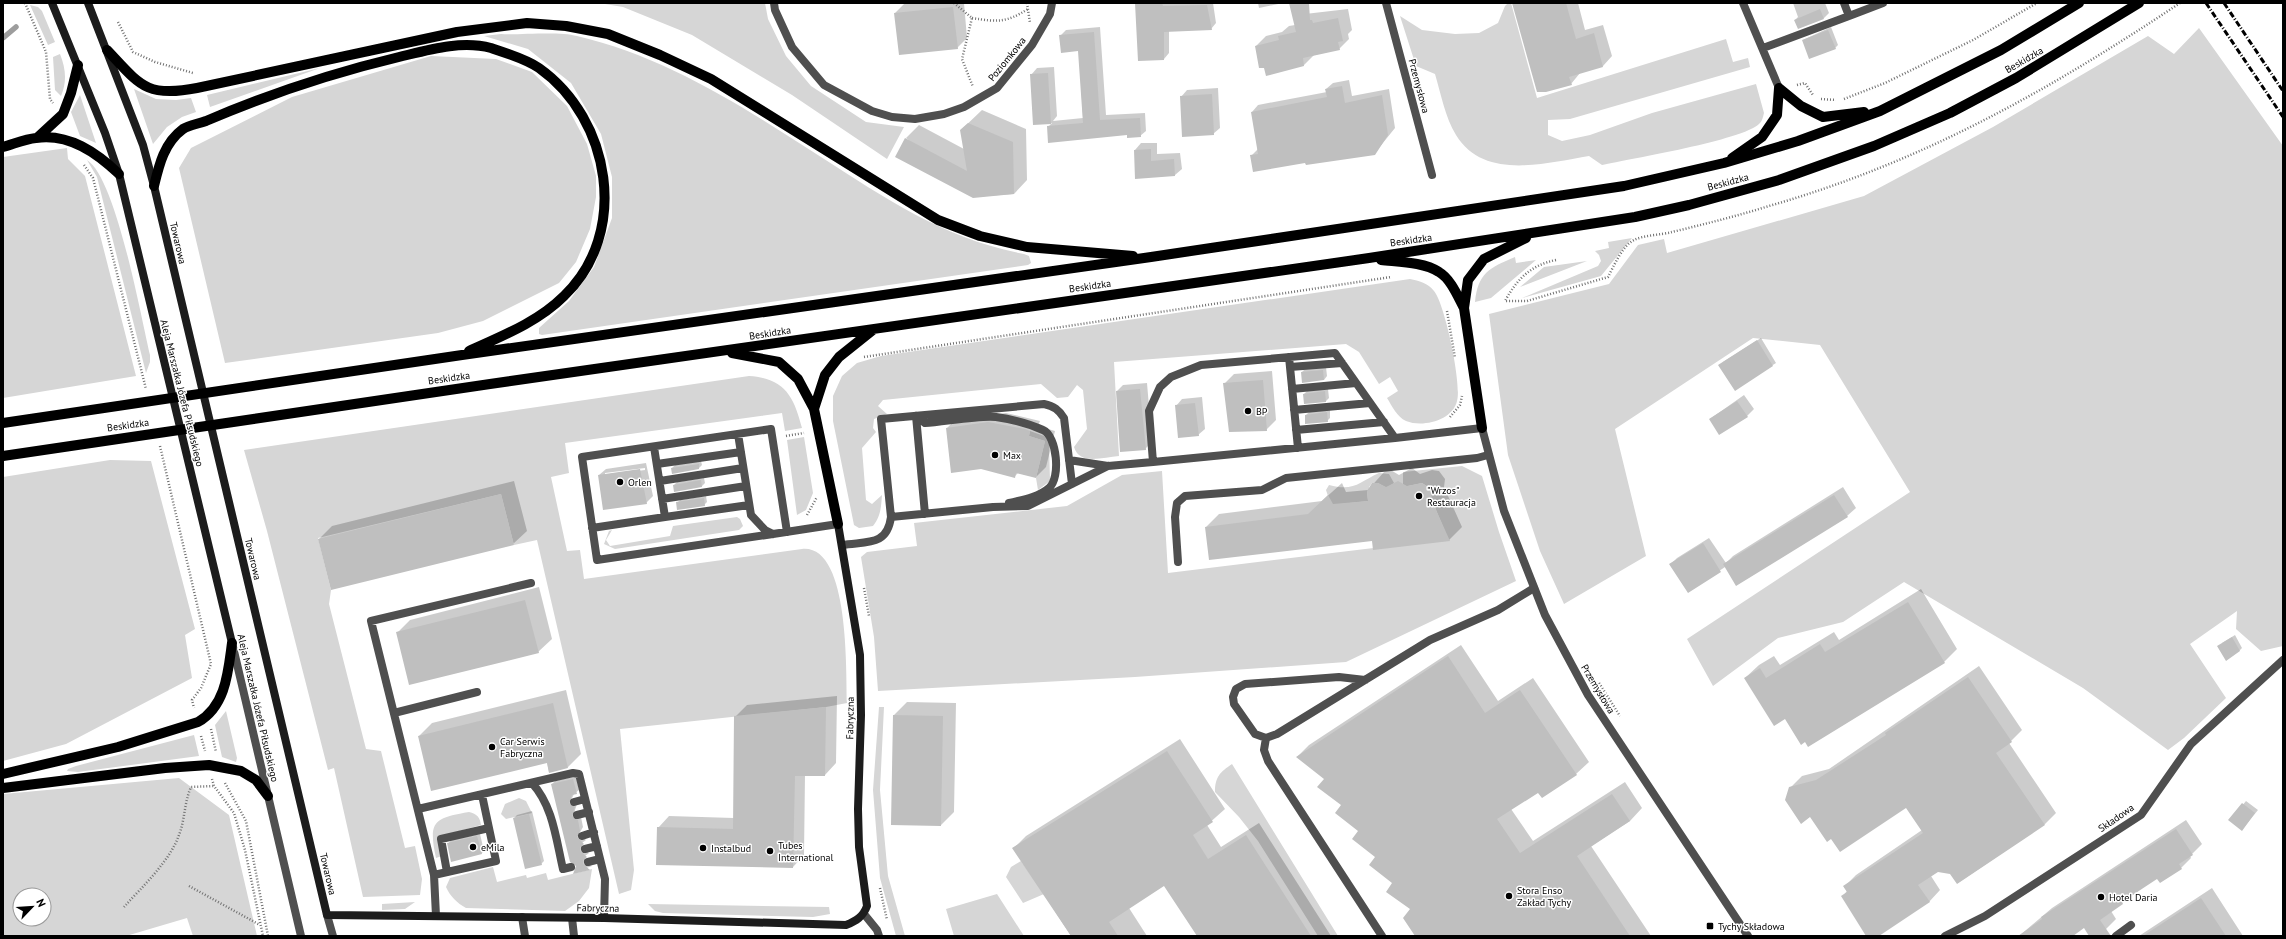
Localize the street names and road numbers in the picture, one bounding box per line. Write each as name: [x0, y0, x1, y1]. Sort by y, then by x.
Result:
street label: Poziomkowa: [985, 34, 1029, 84]
street label: Beskidzka: [2002, 44, 2046, 76]
street label: Przemysłowa: [1406, 58, 1432, 115]
street label: Beskidzka: [1706, 170, 1750, 194]
street label: Towarowa: [167, 221, 189, 265]
street label: Beskidzka: [1389, 231, 1433, 249]
street label: Beskidzka: [1068, 277, 1112, 295]
street label: Aleja Marszałka Józefa Piłsudskiego: [157, 318, 207, 468]
street label: Beskidzka: [748, 323, 792, 343]
street label: Beskidzka: [427, 369, 471, 387]
street label: Beskidzka: [106, 416, 150, 434]
street label: Towarowa: [242, 537, 264, 581]
street label: Aleja Marszałka Józefa Piłsudskiego: [235, 633, 281, 783]
street label: Przemysłowa: [1578, 662, 1618, 716]
street label: Fabryczna: [843, 696, 857, 739]
street label: Składowa: [2096, 801, 2137, 835]
street label: Towarowa: [317, 852, 339, 896]
street label: Fabryczna: [577, 901, 620, 915]

